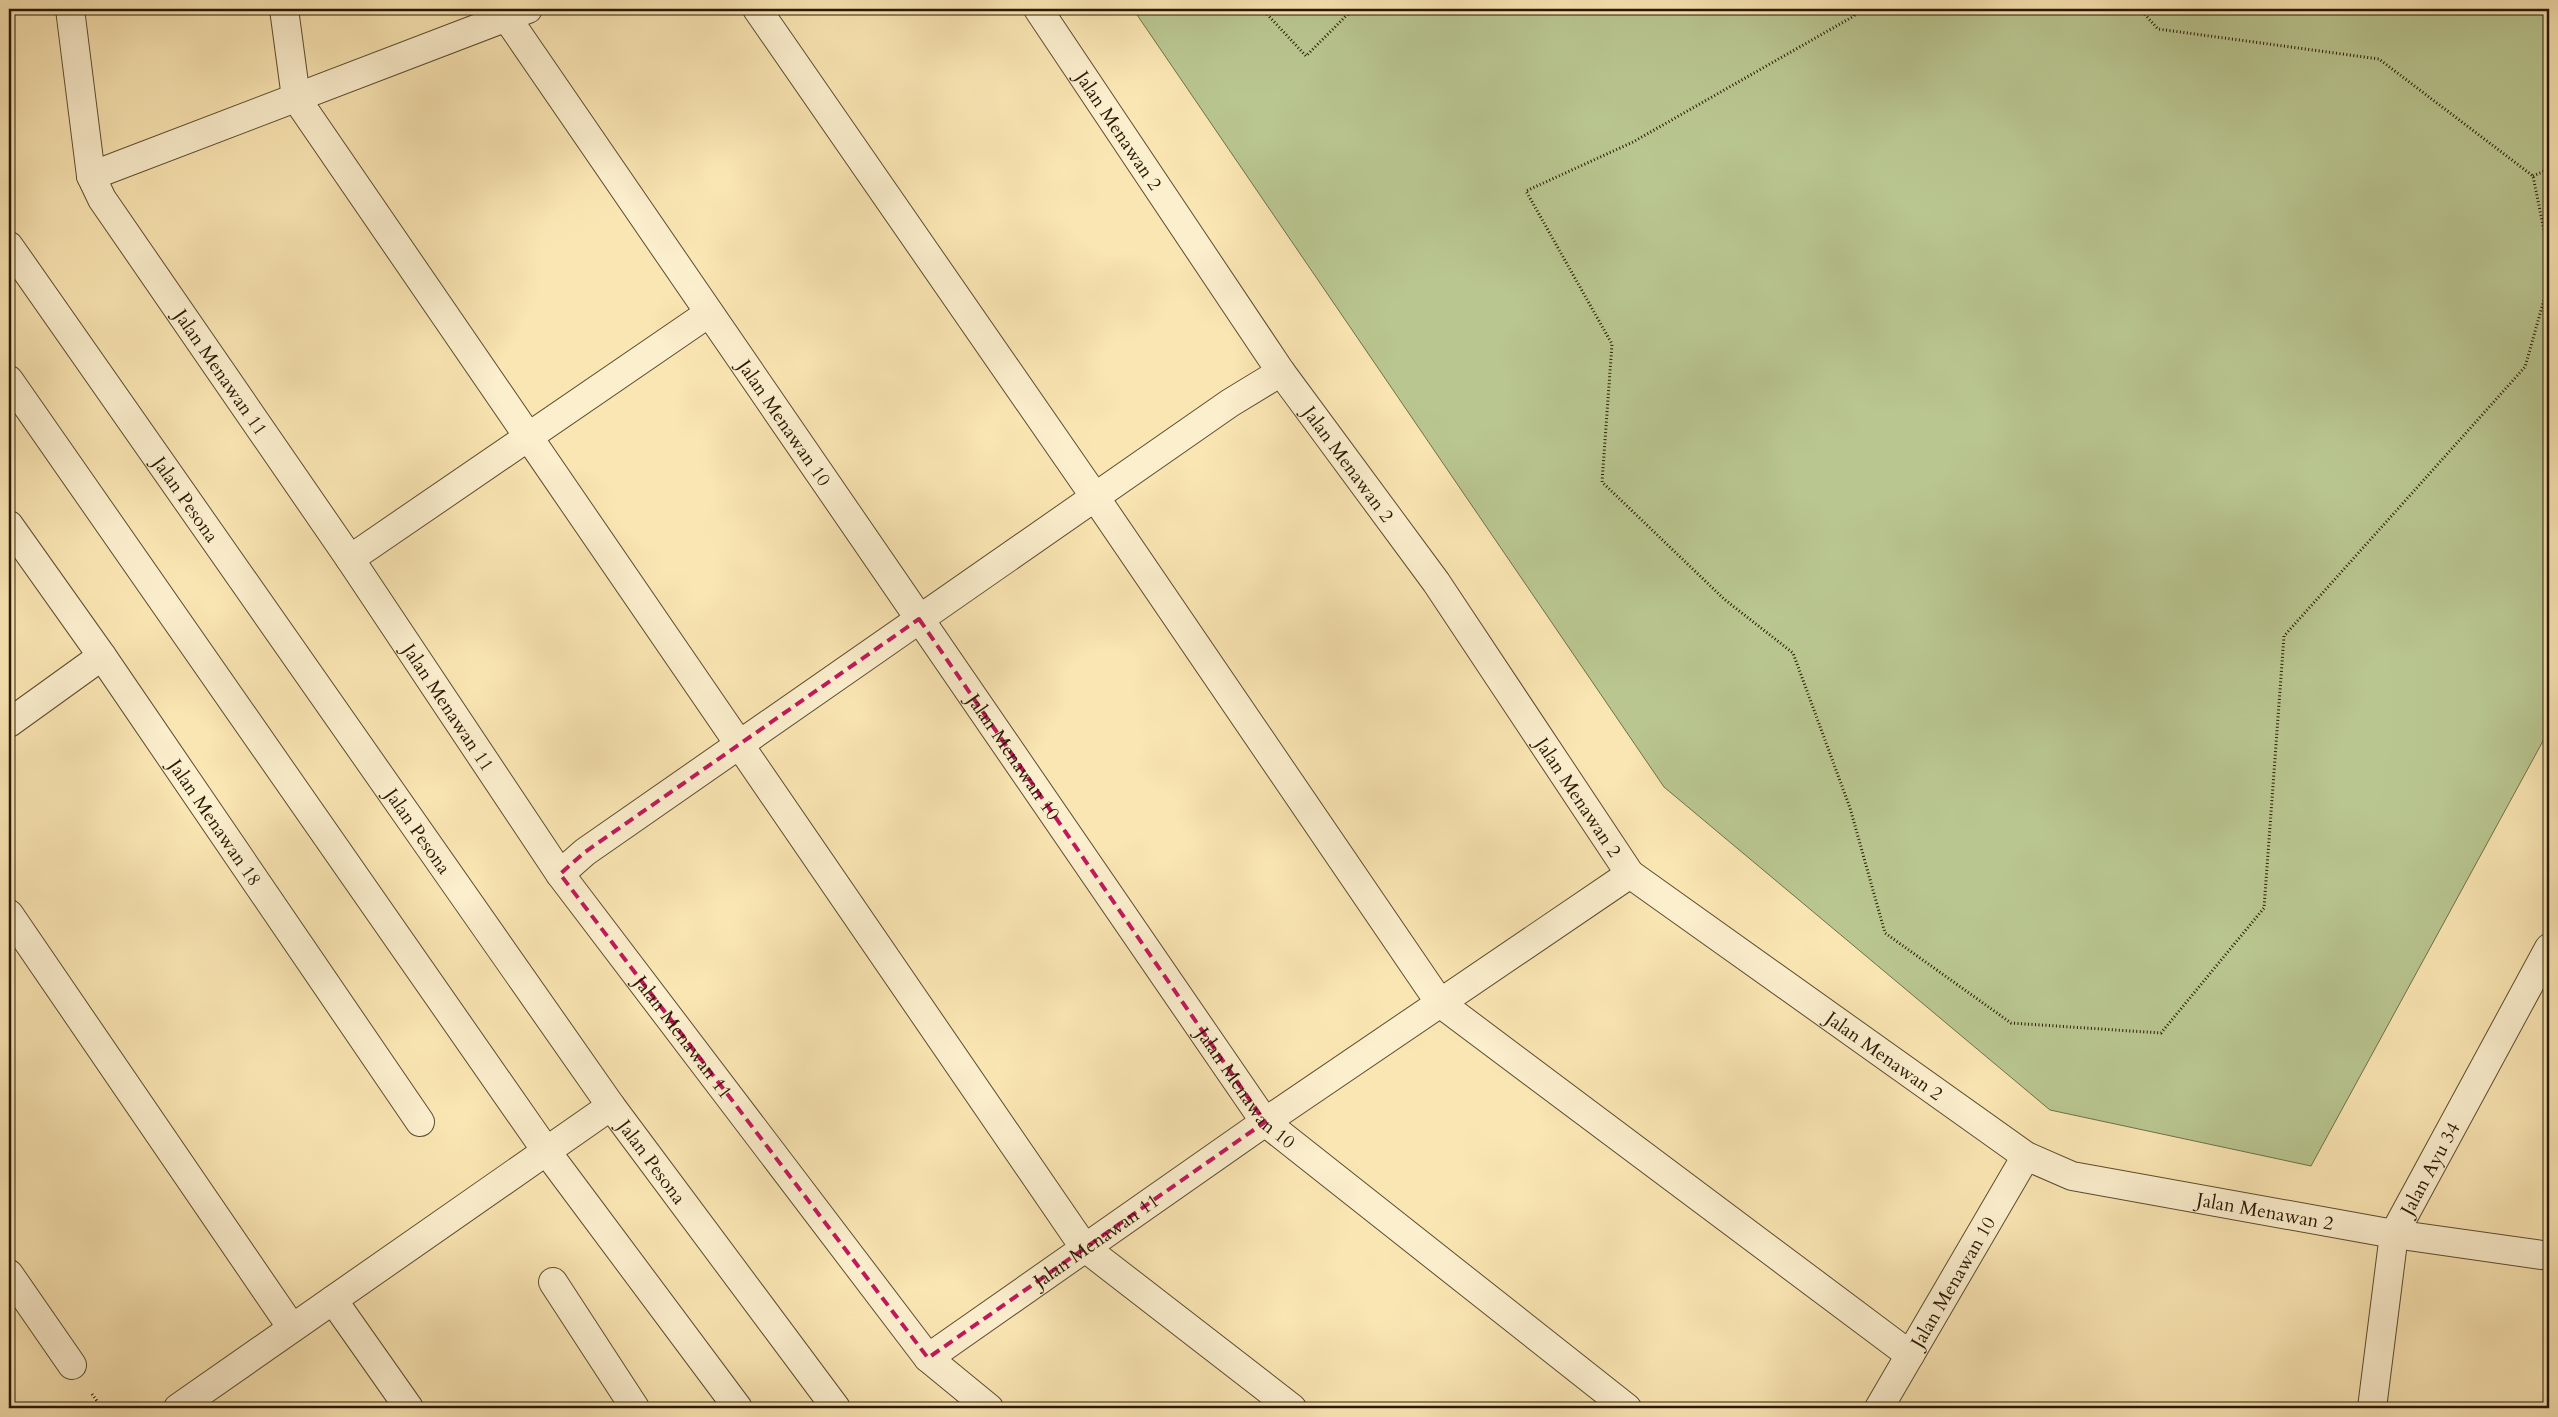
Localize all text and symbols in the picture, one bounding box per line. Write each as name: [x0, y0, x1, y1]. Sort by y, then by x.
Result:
street label: Jalan Menawan 2: [1067, 64, 1168, 196]
street label: Jalan Menawan 11: [166, 302, 273, 441]
street label: Jalan Menawan 10: [730, 352, 837, 492]
street label: Jalan Menawan 2: [1295, 399, 1400, 528]
street label: Jalan Pesona: [145, 449, 224, 548]
street label: Jalan Menawan 11: [394, 636, 500, 776]
street label: Jalan Menawan 10: [959, 686, 1066, 826]
street label: Jalan Menawan 2: [1527, 730, 1627, 863]
street label: Jalan Menawan 18: [161, 752, 267, 891]
street label: Jalan Pesona: [377, 781, 457, 880]
street label: Jalan Menawan 11: [626, 968, 738, 1104]
street label: Jalan Menawan 2: [1818, 1004, 1948, 1107]
street label: Jalan Menawan 10: [1188, 1020, 1301, 1155]
street label: Jalan Pesona: [610, 1112, 692, 1210]
street label: Jalan Ayu 34: [2393, 1118, 2466, 1223]
street label: Jalan Menawan 2: [2192, 1186, 2336, 1237]
street label: Jalan Menawan 11: [1026, 1188, 1165, 1296]
street label: Jalan Menawan 10: [1903, 1212, 2002, 1355]

